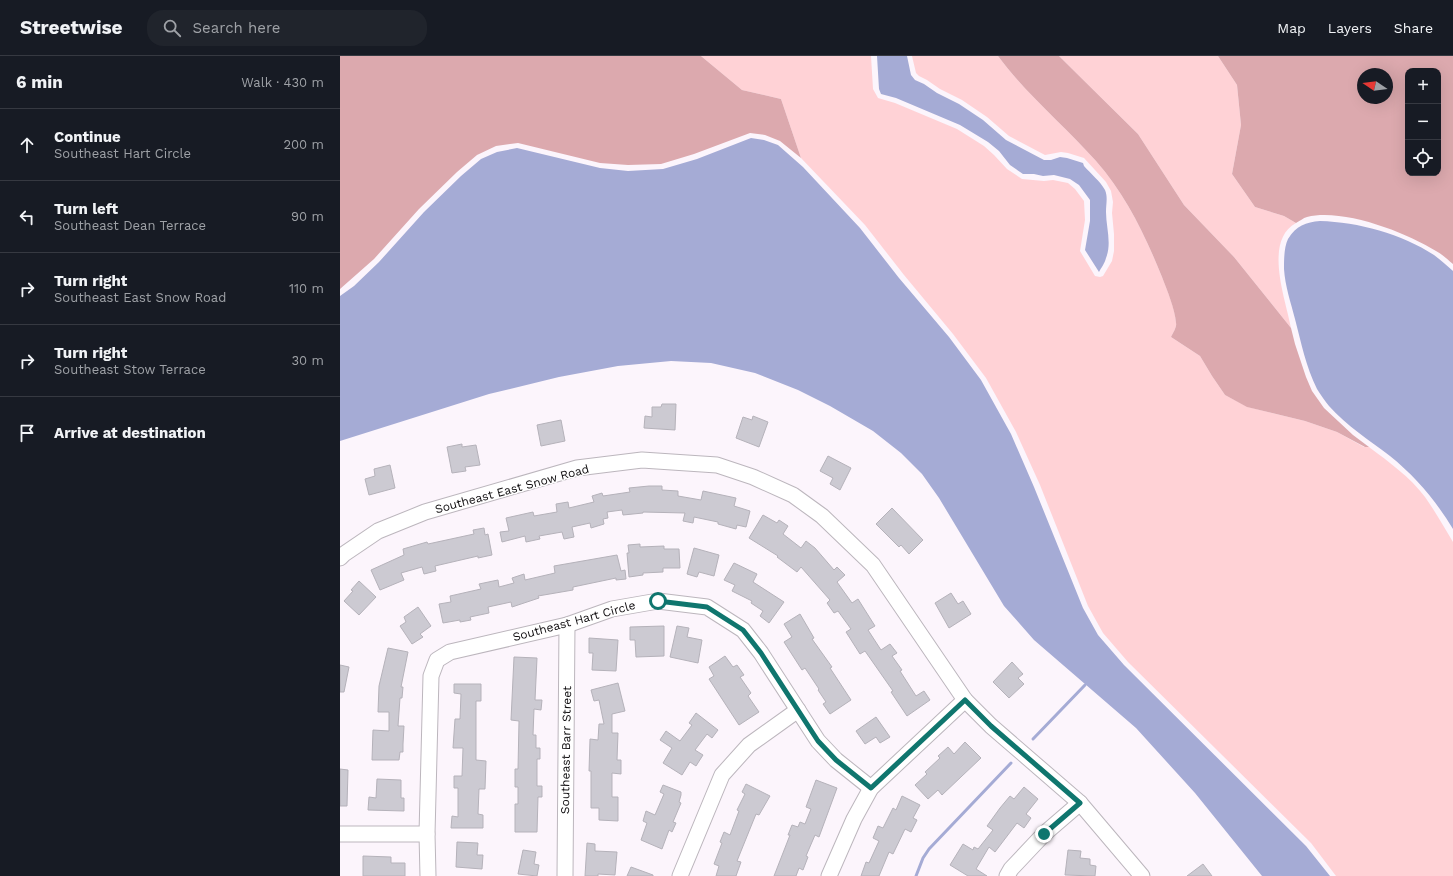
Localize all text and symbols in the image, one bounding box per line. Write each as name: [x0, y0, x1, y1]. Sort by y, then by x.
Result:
search box: [147, 10, 427, 46]
text: Streetwise: [20, 16, 123, 39]
icon: search: [161, 17, 183, 39]
text: Search here: [193, 19, 280, 37]
text: Map: [1277, 20, 1306, 36]
text: Layers: [1328, 20, 1372, 36]
text: Share: [1394, 20, 1433, 36]
north arrow: [1357, 68, 1393, 104]
map controls: [1405, 68, 1441, 176]
button: +: [1405, 68, 1441, 104]
text: 6 min: [16, 72, 63, 92]
text: Walk · 430 m: [241, 75, 324, 90]
button: −: [1405, 104, 1441, 140]
text: Continue: [54, 128, 121, 146]
icon: ahead: [16, 134, 38, 156]
text: 200 m: [283, 137, 324, 152]
button: locate: [1405, 140, 1441, 176]
text: Southeast Hart Circle: [54, 146, 191, 161]
text: Turn left: [54, 200, 118, 218]
icon: left: [16, 206, 38, 228]
text: 90 m: [291, 209, 324, 224]
text: Southeast Dean Terrace: [54, 218, 206, 233]
text: Turn right: [54, 272, 127, 290]
icon: right: [16, 278, 38, 300]
text: 110 m: [289, 281, 324, 296]
text: Southeast East Snow Road: [54, 290, 226, 305]
text: Turn right: [54, 344, 127, 362]
icon: right: [16, 350, 38, 372]
text: 30 m: [292, 353, 324, 368]
text: Southeast Stow Terrace: [54, 362, 206, 377]
icon: arrive: [16, 422, 38, 444]
text: Arrive at destination: [54, 424, 206, 442]
street label: Southeast East Snow Road: [433, 462, 591, 516]
route start: [649, 592, 667, 610]
street label: Southeast Hart Circle: [511, 598, 637, 644]
street label: Southeast Barr Street: [558, 686, 574, 814]
route end: [1035, 825, 1053, 843]

